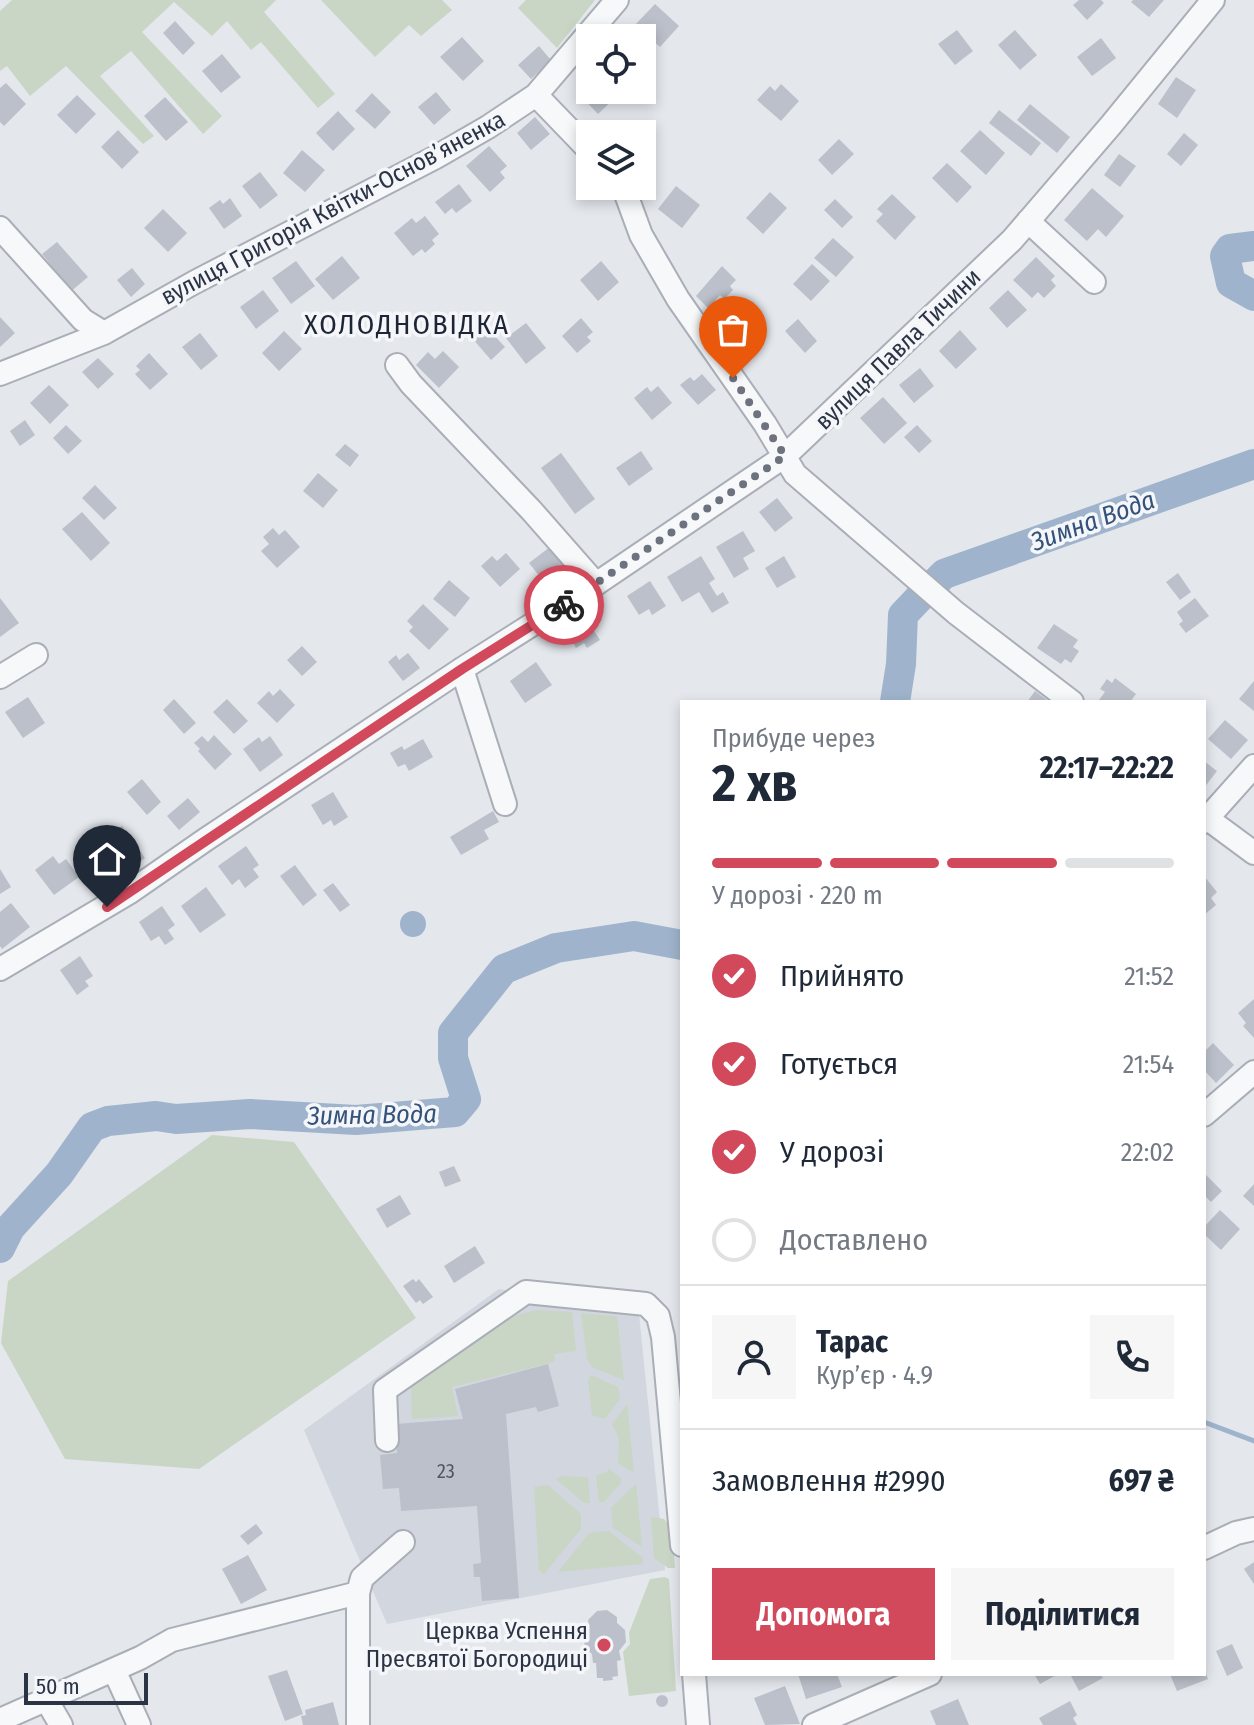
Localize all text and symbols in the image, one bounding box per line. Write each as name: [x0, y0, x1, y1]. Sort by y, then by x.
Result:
map controls: [576, 24, 656, 200]
button: locate: [576, 24, 656, 104]
street label: вулиця Григорія Квітки-Основʼяненка: [156, 105, 510, 311]
button: layers: [576, 120, 656, 200]
street label: вулиця Павла Тичини: [809, 263, 987, 435]
pin: [699, 296, 767, 378]
district label: ХОЛОДНОВІДКА: [304, 308, 510, 341]
icon: bag: [711, 308, 755, 352]
water label: Зимна Вода: [1026, 484, 1159, 558]
courier: [524, 565, 604, 645]
icon: bike: [542, 583, 586, 627]
text: Прибуде через: [712, 723, 875, 754]
text: 22:17–22:22: [1040, 750, 1174, 786]
text: 2 хв: [712, 752, 798, 815]
pin: [73, 825, 141, 907]
icon: home: [85, 837, 129, 881]
text: У дорозі · 220 m: [712, 880, 883, 911]
icon: check: [712, 954, 756, 998]
text: Прийнято: [780, 958, 904, 994]
text: 21:52: [1124, 961, 1174, 992]
icon: check: [712, 1042, 756, 1086]
text: Готується: [780, 1046, 898, 1082]
text: 21:54: [1123, 1049, 1174, 1080]
water label: Зимна Вода: [306, 1098, 437, 1132]
icon: check: [712, 1130, 756, 1174]
text: У дорозі: [780, 1134, 884, 1170]
text: 22:02: [1121, 1137, 1174, 1168]
text: Доставлено: [780, 1222, 928, 1258]
button: person: [712, 1315, 796, 1399]
button: phone: [1090, 1315, 1174, 1399]
text: Тарас: [816, 1324, 888, 1360]
text: Кур’єр · 4.9: [816, 1360, 933, 1391]
house number: 23: [437, 1459, 455, 1483]
text: Замовлення #2990: [712, 1463, 946, 1499]
text: 697 ₴: [1109, 1463, 1174, 1499]
button: Допомога: [712, 1568, 935, 1660]
button: Поділитися: [951, 1568, 1174, 1660]
place label: Церква Успення Пресвятої Богородиці: [366, 1617, 588, 1673]
marker: Церква Успення Пресвятої Богородиці: [595, 1636, 613, 1654]
scale bar: [24, 1669, 148, 1705]
text: 50 m: [36, 1673, 80, 1700]

